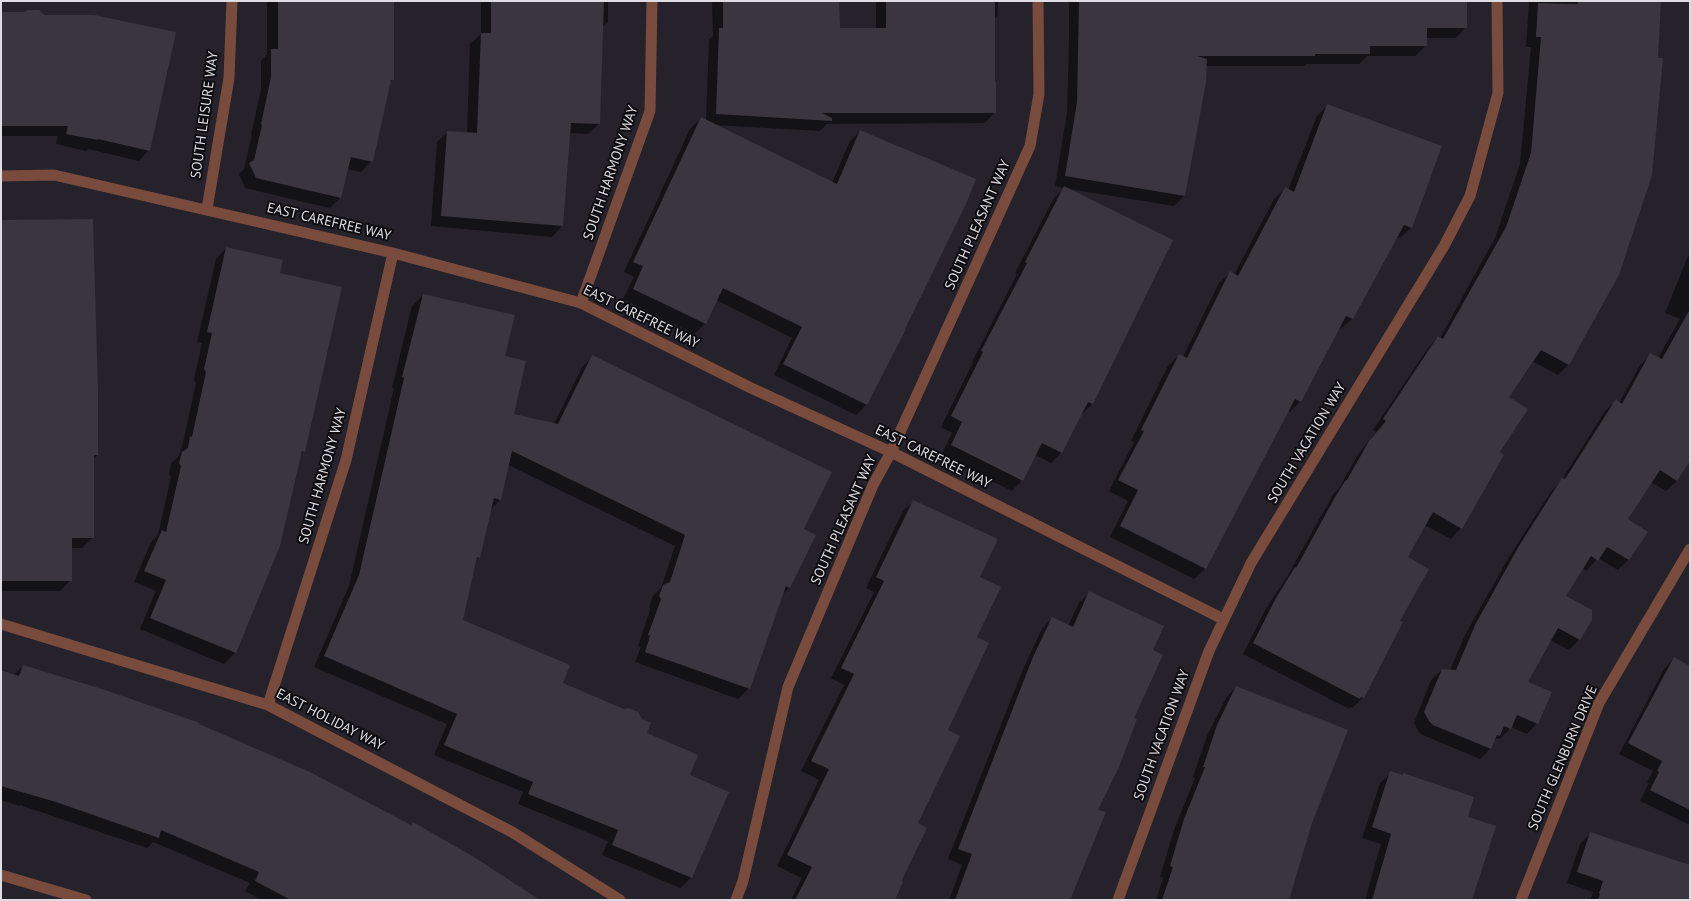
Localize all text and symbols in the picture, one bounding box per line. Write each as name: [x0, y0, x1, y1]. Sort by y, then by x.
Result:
street label: SOUTH LEISURE WAY: [188, 50, 222, 180]
street label: SOUTH HARMONY WAY: [580, 104, 642, 242]
street label: SOUTH PLEASANT WAY: [942, 157, 1014, 293]
street label: EAST CAREFREE WAY: [265, 200, 393, 244]
street label: EAST CAREFREE WAY: [580, 282, 702, 352]
street label: SOUTH VACATION WAY: [1264, 380, 1350, 506]
street label: SOUTH HARMONY WAY: [296, 406, 350, 546]
street label: EAST CAREFREE WAY: [872, 422, 994, 492]
street label: SOUTH PLEASANT WAY: [808, 452, 880, 588]
street label: SOUTH VACATION WAY: [1131, 667, 1193, 803]
street label: SOUTH GLENBURN DRIVE: [1525, 683, 1601, 833]
street label: EAST HOLIDAY WAY: [273, 686, 387, 754]

